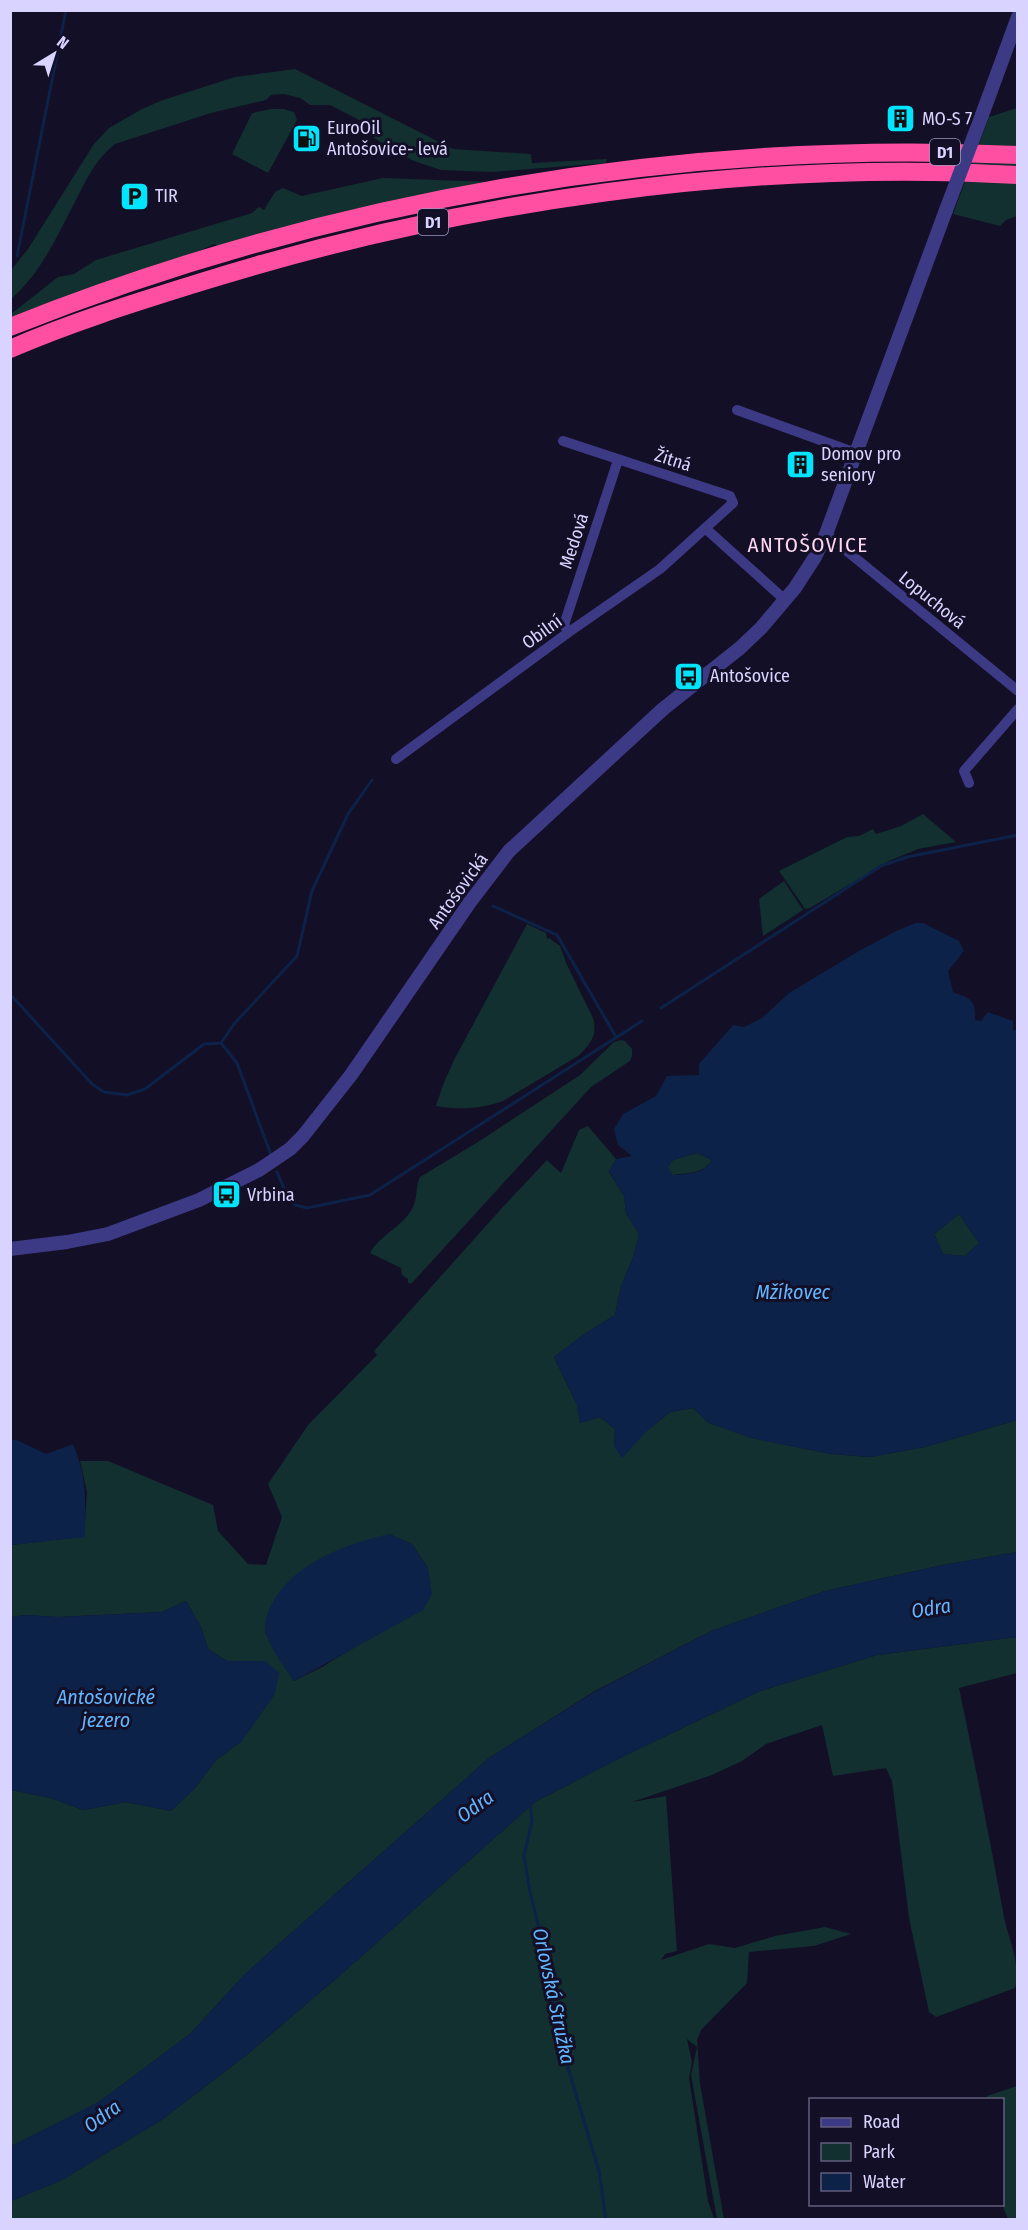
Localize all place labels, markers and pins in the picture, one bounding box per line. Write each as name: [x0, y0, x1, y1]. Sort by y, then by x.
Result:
building icon: MO-S 7: [885, 103, 917, 135]
place label: MO-S 7: [922, 108, 972, 130]
place label: EuroOil Antošovice- levá: [327, 117, 448, 160]
fuel station icon: EuroOil Antošovice- levá: [290, 122, 322, 154]
parking icon: TIR: [118, 180, 150, 212]
place label: TIR: [155, 185, 178, 207]
place label: Domov pro seniory: [821, 443, 901, 486]
building icon: Domov pro seniory: [784, 448, 816, 480]
bus stop icon: Antošovice: [673, 660, 705, 692]
place label: Antošovice: [710, 665, 790, 687]
bus stop icon: Vrbina: [210, 1179, 242, 1211]
place label: Vrbina: [247, 1184, 295, 1206]

